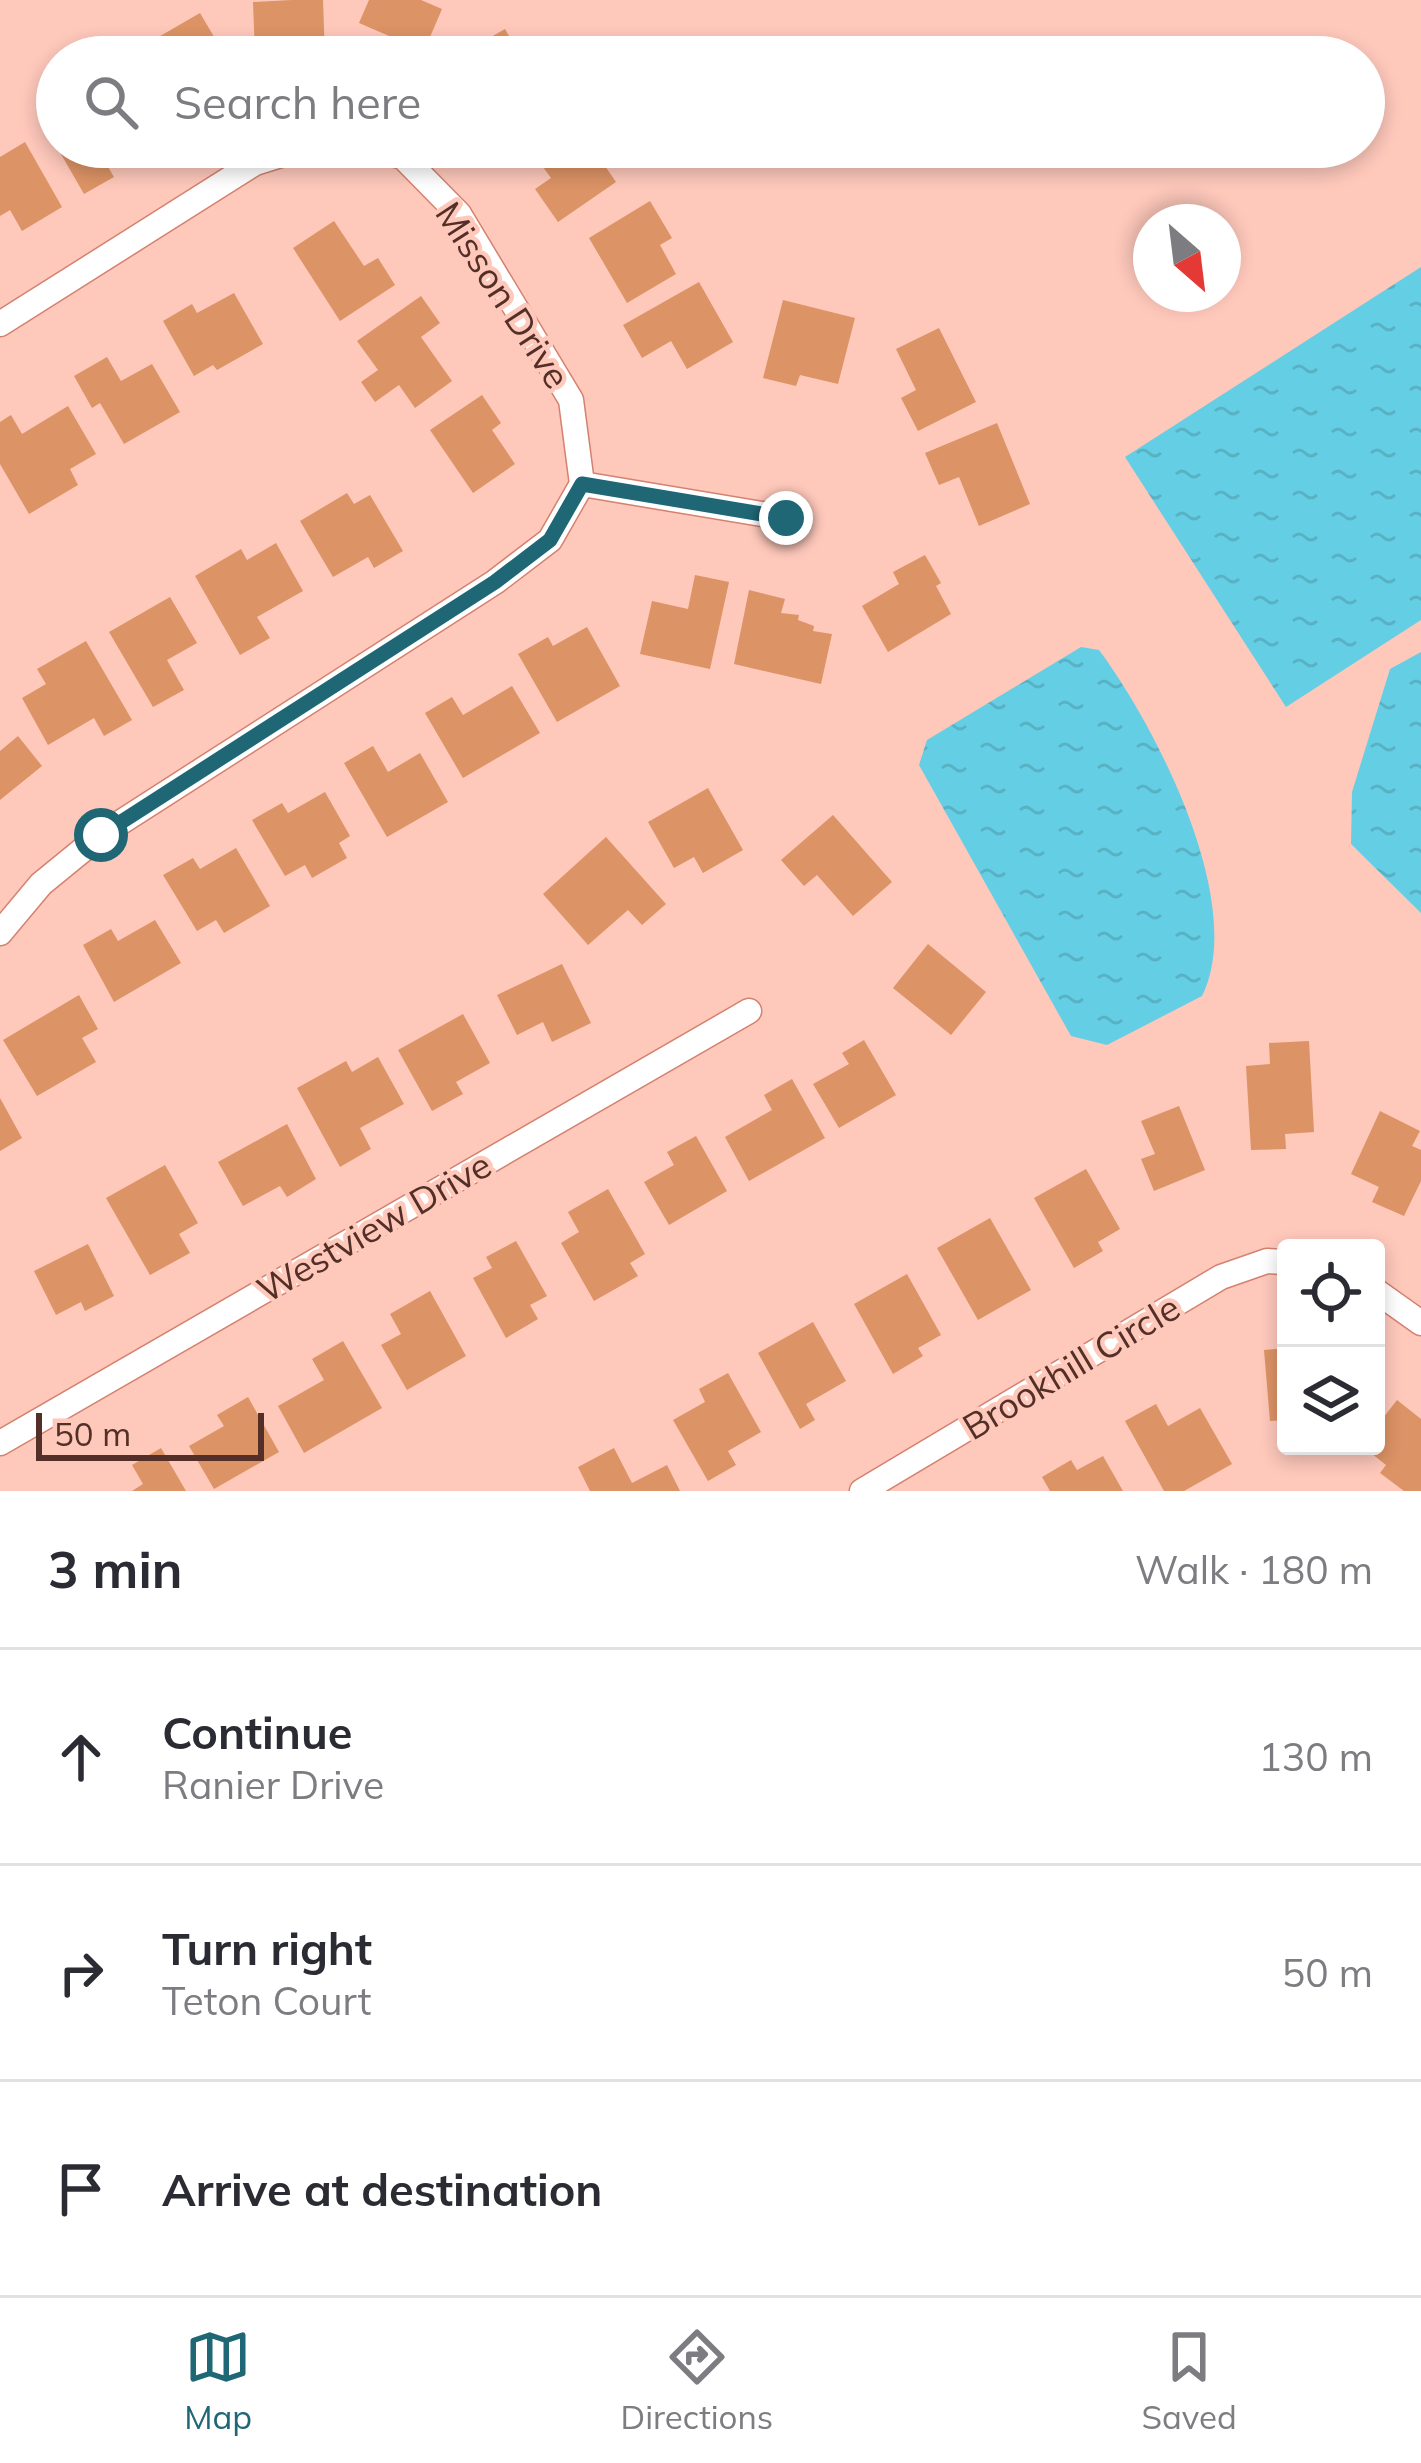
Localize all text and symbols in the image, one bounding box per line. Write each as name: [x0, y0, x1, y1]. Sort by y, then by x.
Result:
search box: [36, 36, 1385, 168]
icon: search: [78, 69, 144, 135]
text: Search here: [174, 74, 421, 130]
street label: Misson Drive: [426, 193, 580, 396]
north arrow: [1133, 204, 1241, 312]
route end: [759, 491, 813, 545]
route start: [74, 808, 128, 862]
street label: Westview Drive: [249, 1141, 499, 1312]
map controls: [1277, 1239, 1385, 1455]
button: locate: [1277, 1239, 1385, 1347]
street label: Brookhill Circle: [954, 1284, 1187, 1449]
button: layers: [1277, 1347, 1385, 1455]
scale bar: [36, 1407, 264, 1460]
text: 50 m: [54, 1413, 131, 1454]
text: 3 min: [48, 1537, 183, 1601]
text: Walk · 180 m: [1135, 1545, 1373, 1594]
text: Continue: [162, 1704, 352, 1760]
icon: ahead: [48, 1724, 114, 1790]
text: 130 m: [1258, 1732, 1373, 1781]
text: Ranier Drive: [162, 1760, 384, 1809]
text: Turn right: [162, 1920, 372, 1976]
icon: right: [48, 1940, 114, 2006]
text: 50 m: [1282, 1948, 1373, 1997]
text: Teton Court: [162, 1976, 371, 2025]
icon: arrive: [48, 2156, 114, 2222]
text: Arrive at destination: [162, 2161, 602, 2217]
tab: Map: [184, 2324, 252, 2437]
tab: Directions: [621, 2324, 773, 2437]
tab: Saved: [1142, 2324, 1237, 2437]

